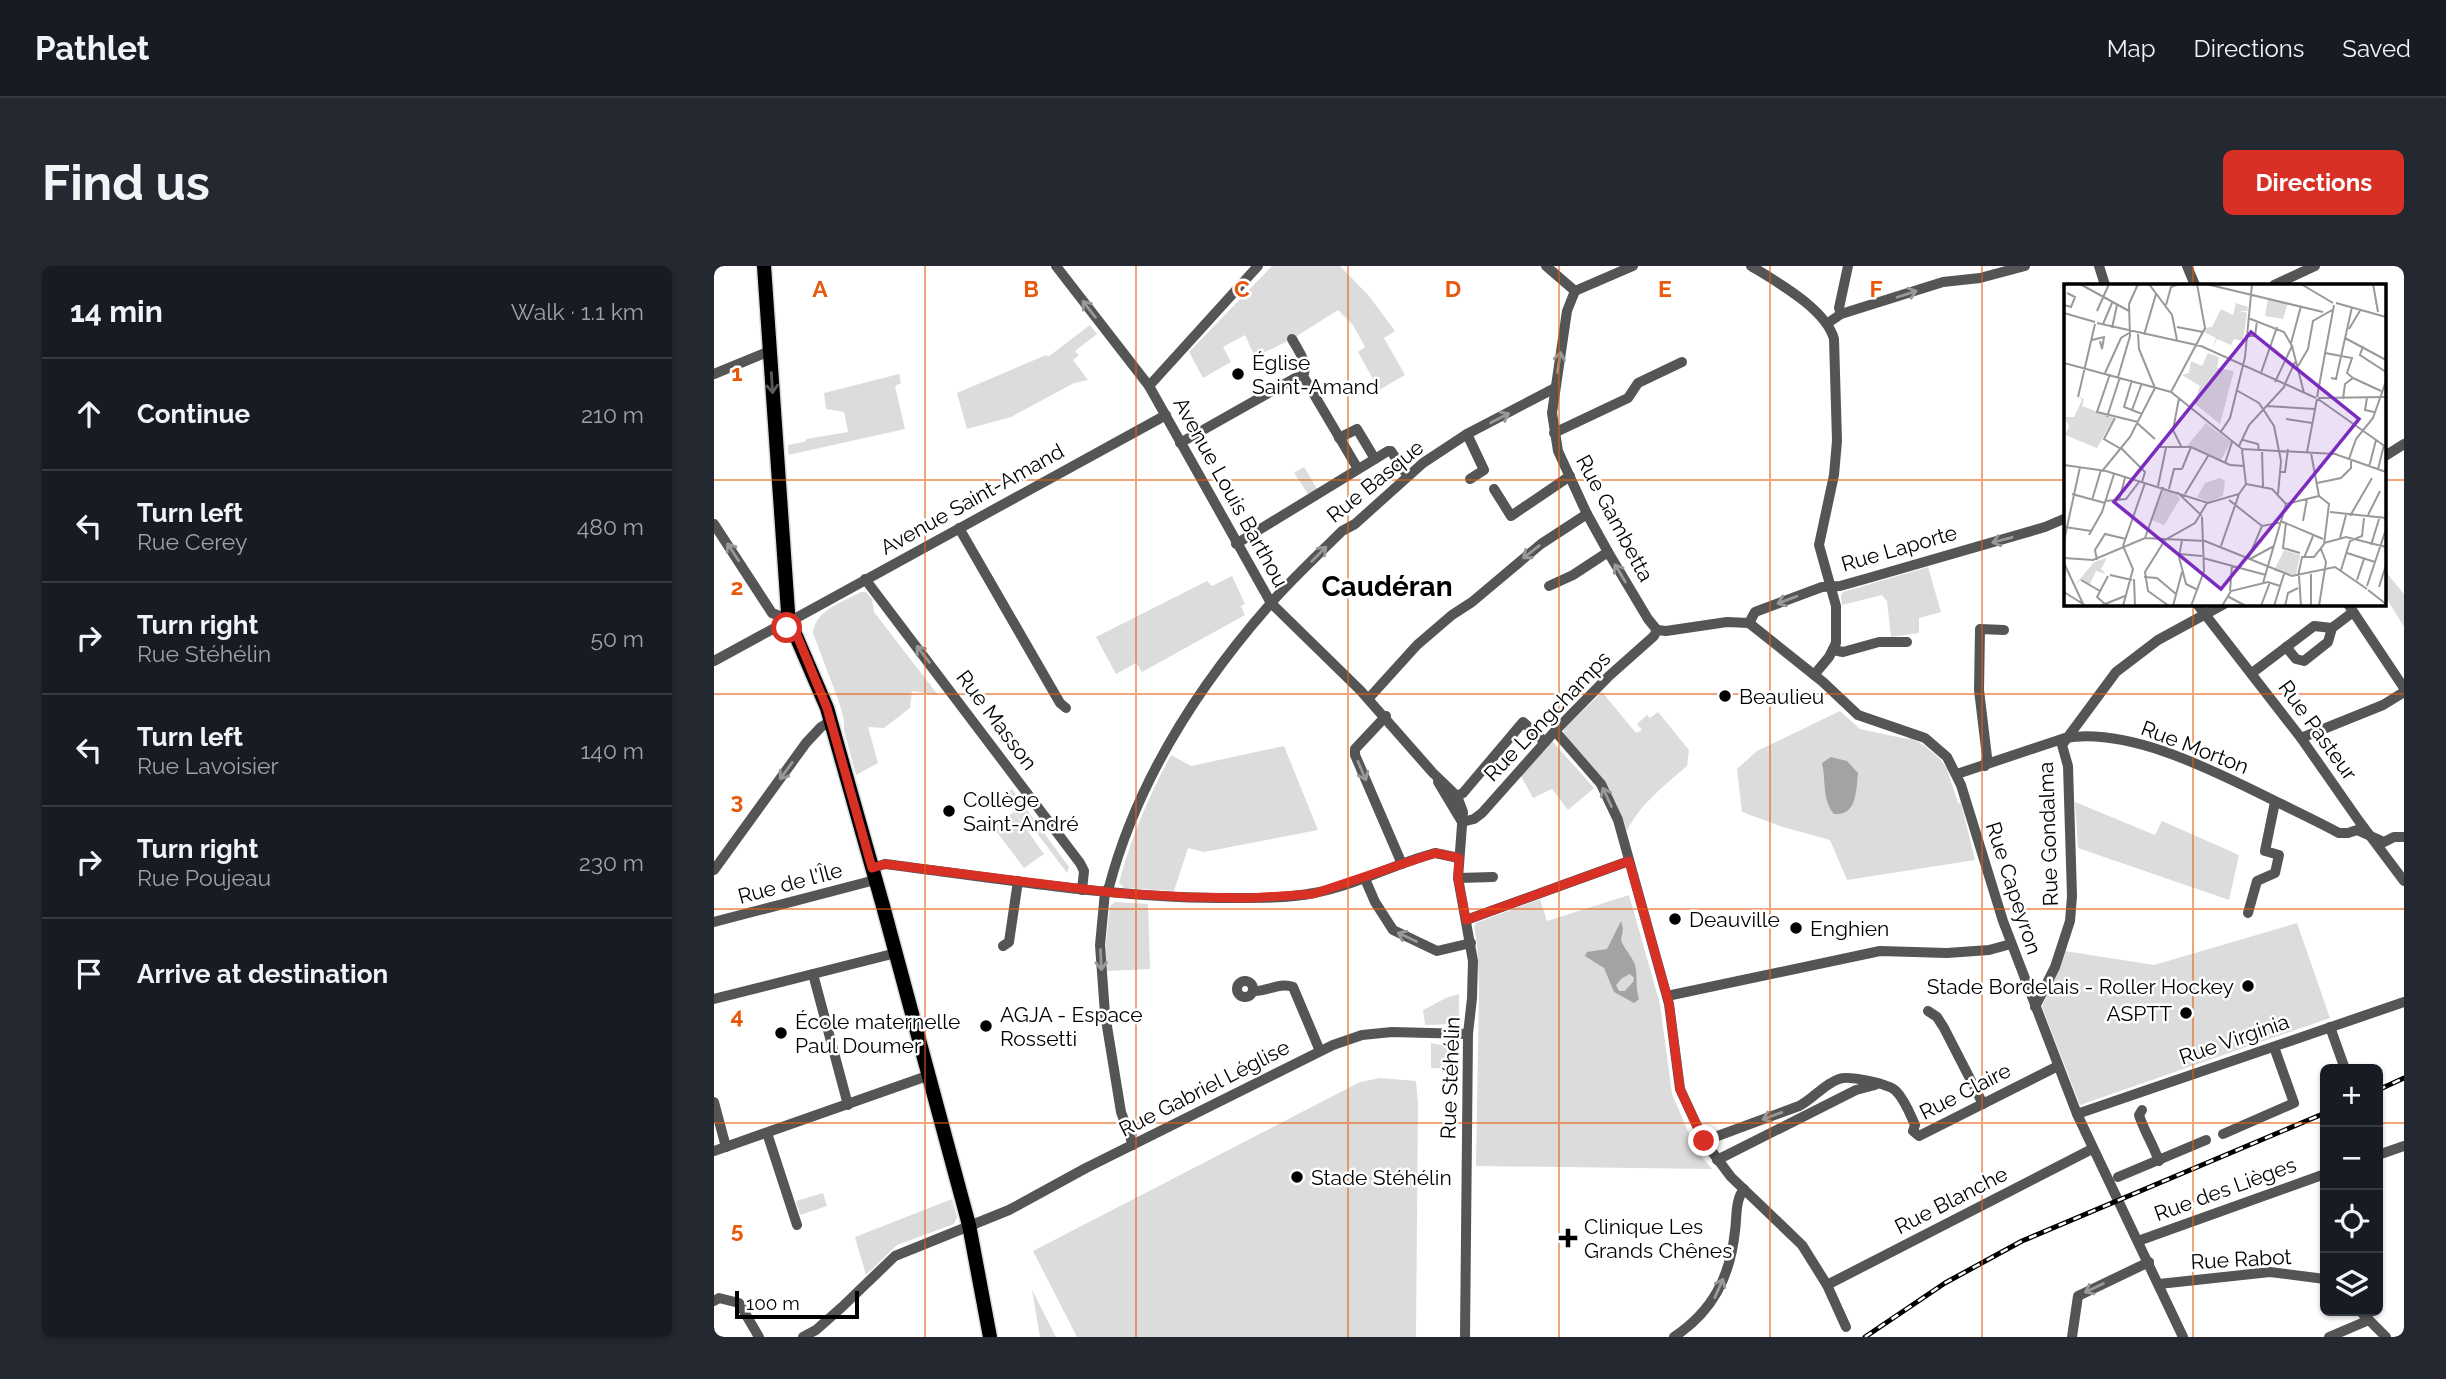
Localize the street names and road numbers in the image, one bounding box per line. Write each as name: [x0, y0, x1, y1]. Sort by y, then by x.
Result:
street label: Avenue Louis Barthou: [1168, 393, 1294, 591]
street label: Rue Basque: [1322, 434, 1428, 528]
street label: Avenue Saint-Amand: [876, 438, 1068, 560]
street label: Rue Gambetta: [1571, 450, 1659, 586]
street label: Rue Laporte: [1838, 520, 1960, 576]
street label: Rue Longchamps: [1479, 646, 1615, 786]
street label: Rue Masson: [951, 665, 1043, 775]
street label: Rue Pasteur: [2273, 675, 2363, 785]
street label: Rue Morton: [2138, 715, 2252, 779]
street label: Rue Gondalma: [2033, 761, 2063, 907]
street label: Rue Capeyron: [1981, 819, 2047, 957]
street label: Rue de l'Île: [735, 857, 845, 909]
street label: Rue Virginia: [2176, 1009, 2292, 1069]
street label: Rue Stéhélin: [1435, 1016, 1465, 1140]
street label: Rue Gabriel Léglise: [1115, 1034, 1293, 1142]
street label: Rue Claire: [1915, 1057, 2015, 1125]
street label: Rue des Lièges: [2151, 1152, 2299, 1226]
street label: Rue Blanche: [1890, 1161, 2012, 1239]
street label: Rue Rabot: [2190, 1244, 2292, 1274]

